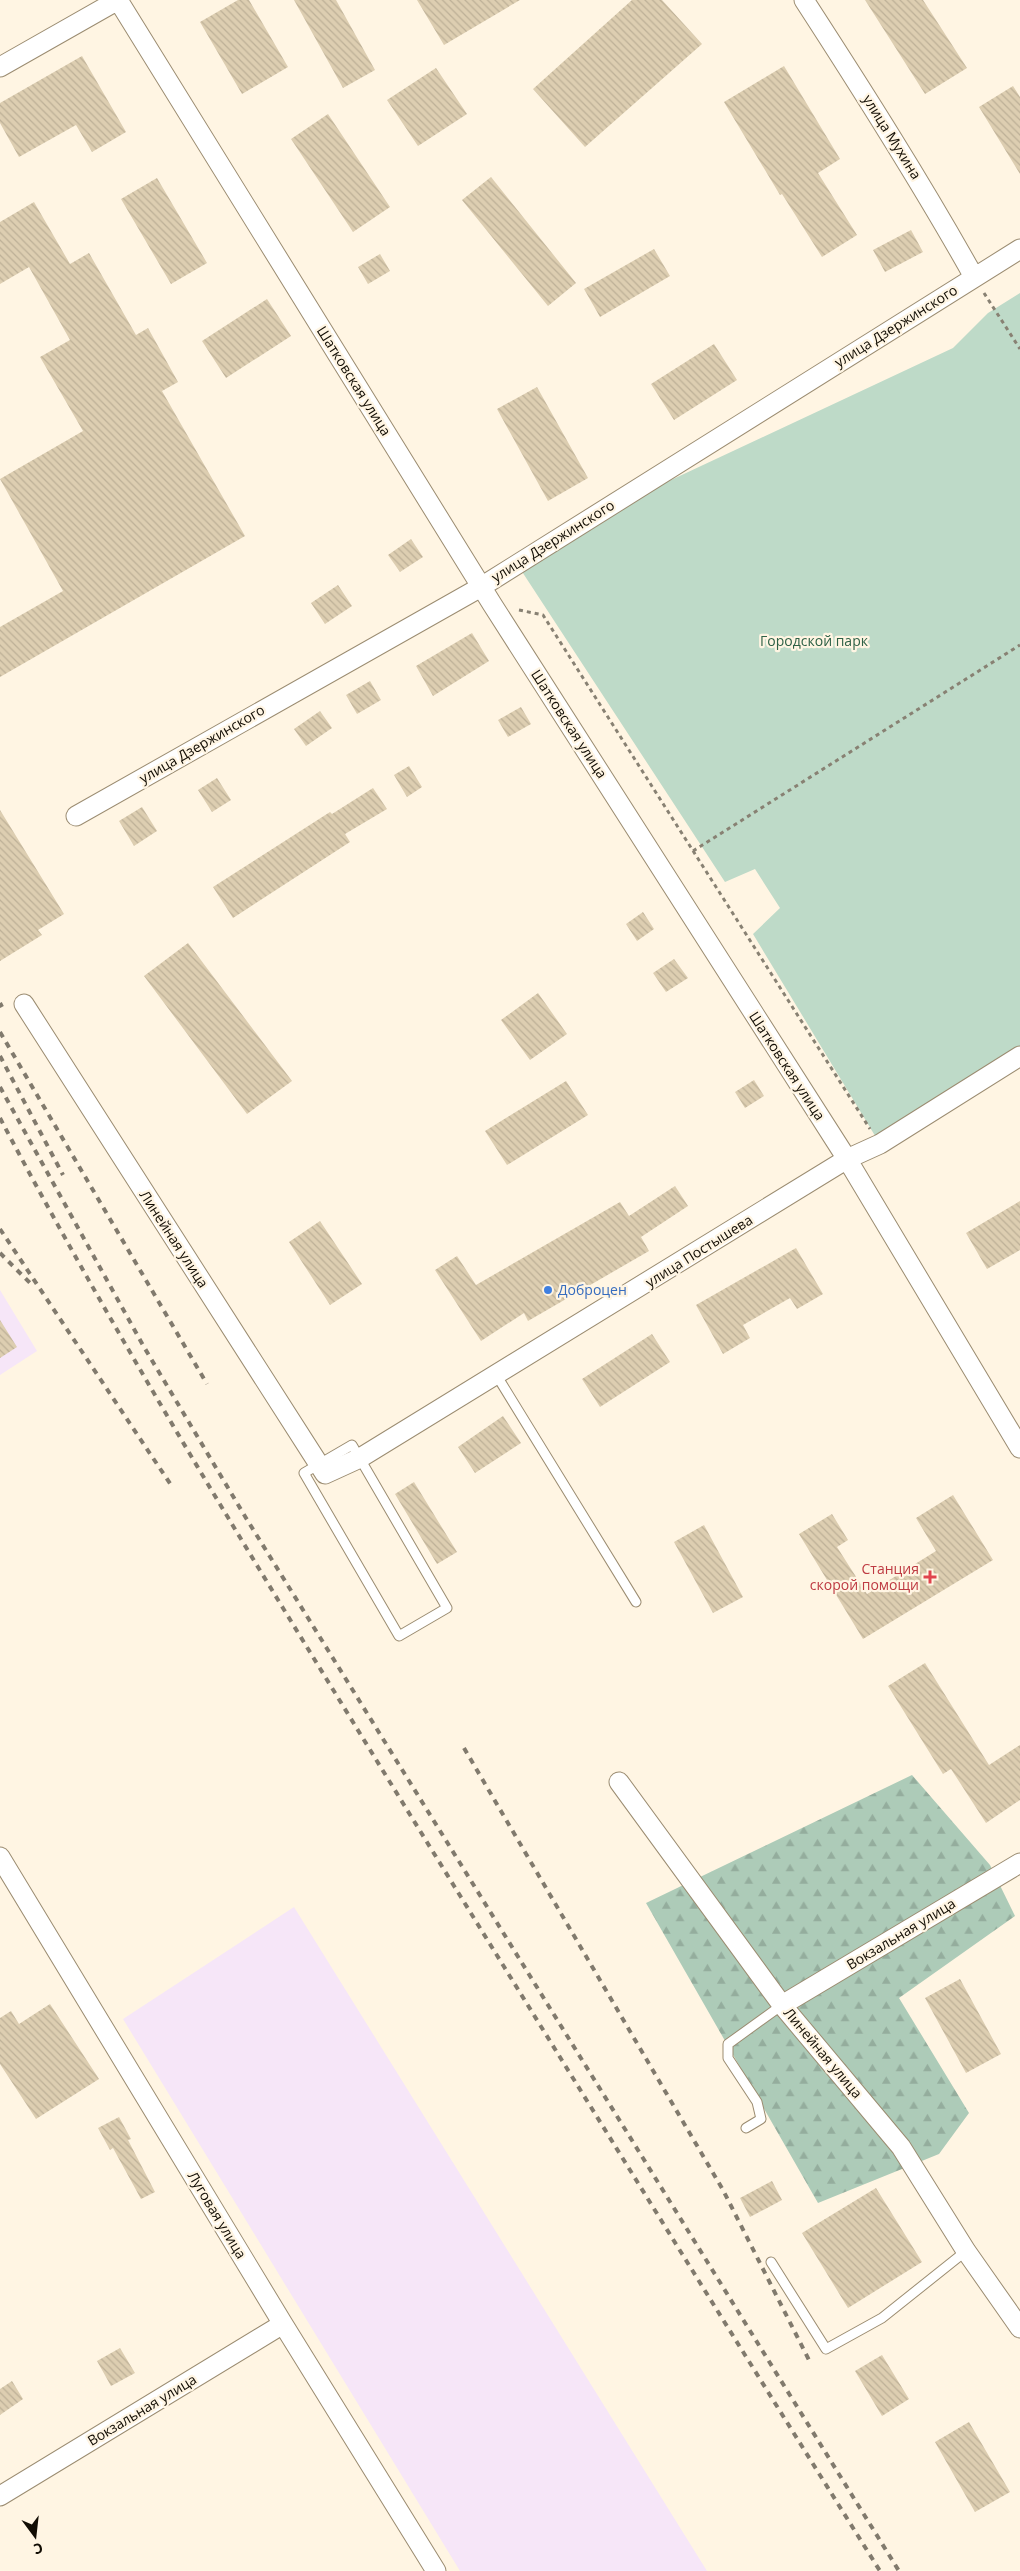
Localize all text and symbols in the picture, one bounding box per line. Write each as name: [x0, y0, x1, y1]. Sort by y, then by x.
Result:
street label: улица Мухина: [859, 91, 926, 183]
street label: улица Дзержинского: [831, 280, 961, 371]
street label: Шатковская улица: [313, 322, 396, 439]
street label: улица Дзержинского: [488, 495, 618, 586]
park label: Городской парк: [760, 631, 869, 650]
street label: Шатковская улица: [527, 666, 612, 782]
street label: улица Дзержинского: [136, 700, 268, 787]
street label: Шатковская улица: [745, 1008, 830, 1124]
street label: Линейная улица: [136, 1186, 213, 1291]
street label: улица Постышева: [642, 1210, 756, 1291]
place label: Доброцен: [558, 1280, 627, 1299]
marker: Доброцен: [542, 1284, 554, 1296]
place label: Станция скорой помощи: [810, 1559, 919, 1594]
marker: Станция скорой помощи: [923, 1570, 937, 1584]
street label: Вокзальная улица: [843, 1893, 959, 1974]
street label: Линейная улица: [780, 2003, 867, 2102]
street label: Луговая улица: [184, 2167, 251, 2262]
street label: Вокзальная улица: [84, 2369, 200, 2450]
north arrow: [10, 2511, 60, 2561]
text: С: [32, 2539, 45, 2559]

